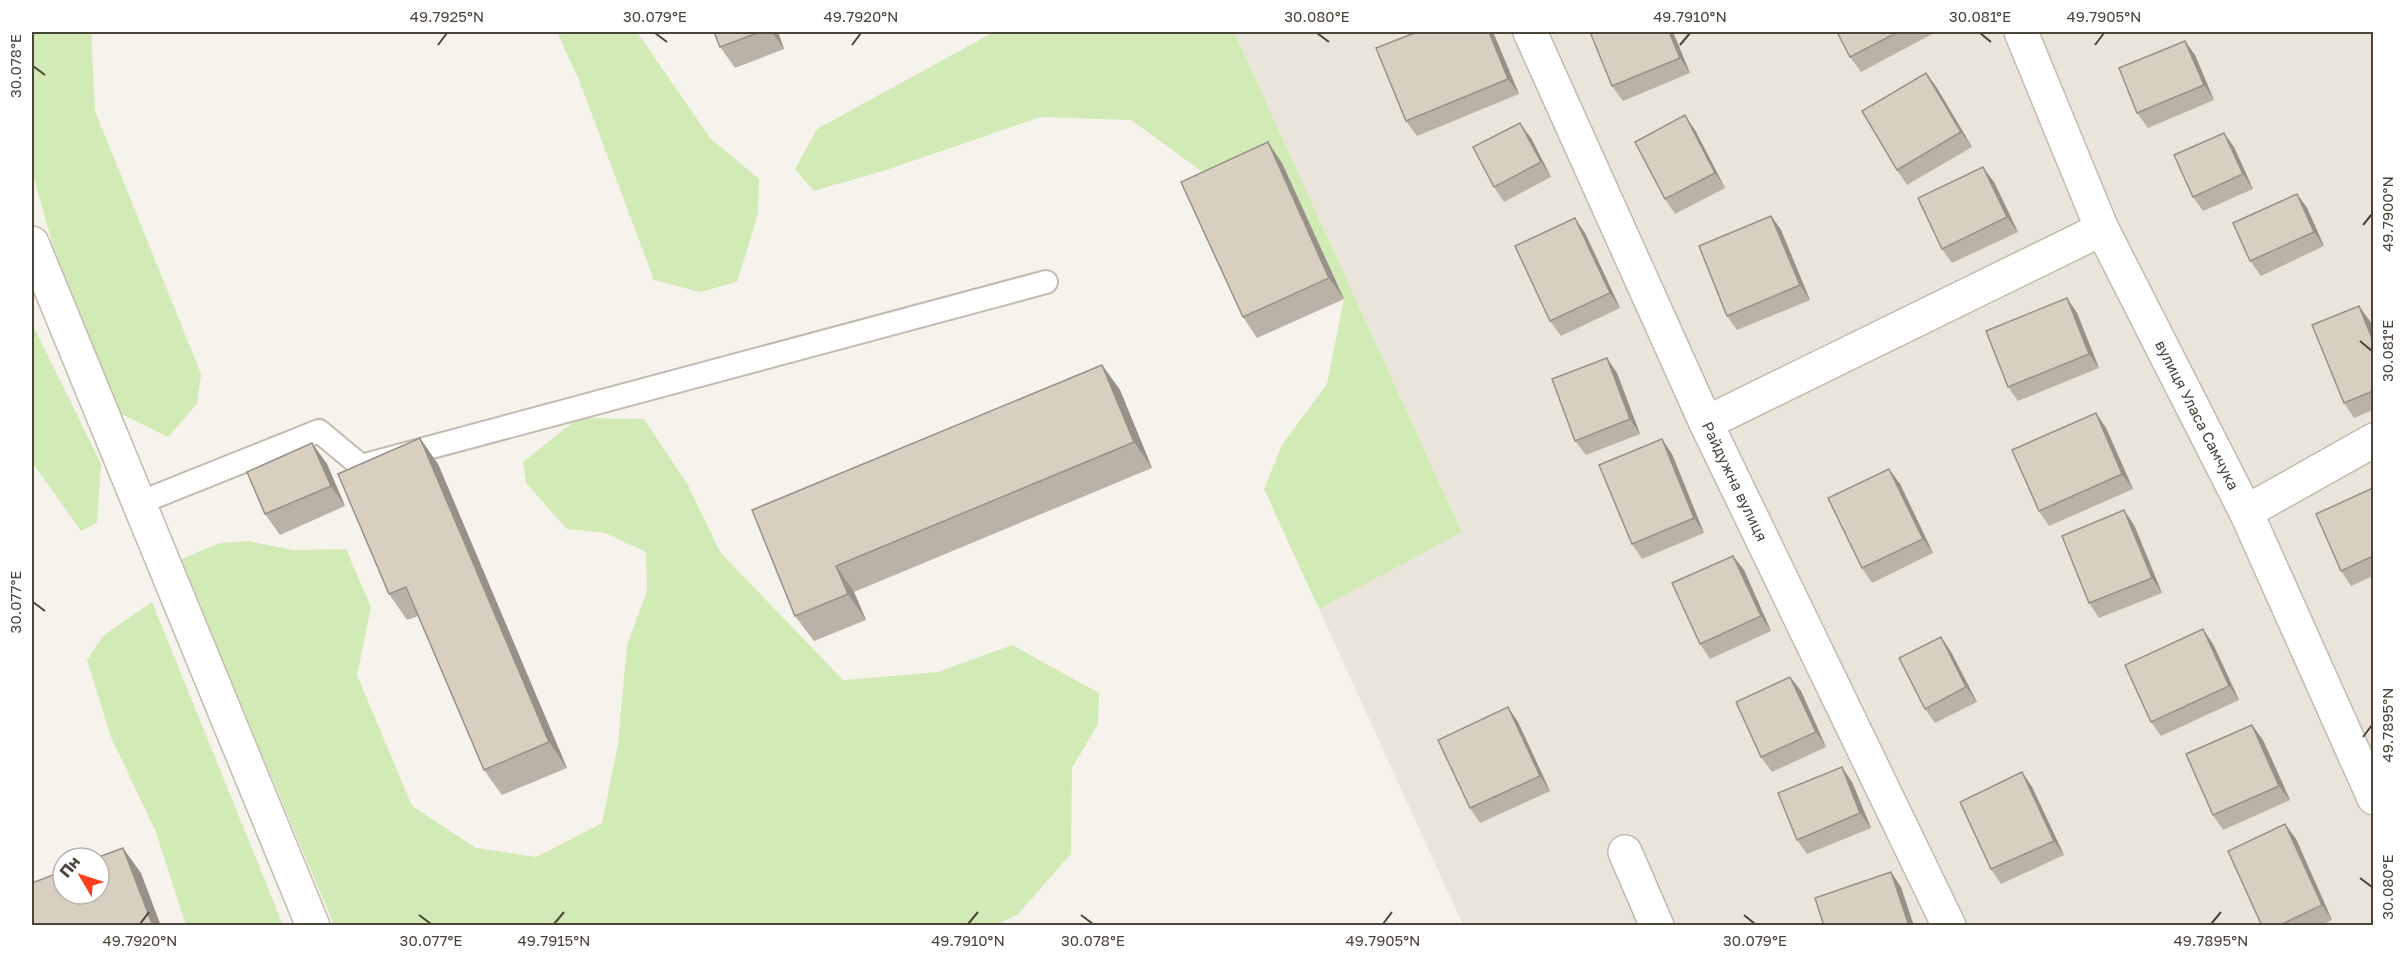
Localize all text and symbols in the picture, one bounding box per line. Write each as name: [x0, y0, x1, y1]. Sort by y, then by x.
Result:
text: 49.7925°N: [410, 7, 484, 25]
text: 30.079°E: [623, 7, 687, 25]
text: 49.7920°N: [823, 7, 899, 25]
text: 30.080°E: [1284, 7, 1350, 25]
text: 49.7910°N: [1653, 7, 1727, 25]
text: 30.081°E: [1949, 7, 2011, 25]
text: 49.7905°N: [2066, 7, 2142, 25]
text: 30.078°E: [6, 34, 24, 98]
text: 49.7900°N: [2378, 176, 2396, 252]
text: 30.081°E: [2378, 320, 2396, 382]
street label: вулиця Уласа Самчука: [2152, 337, 2243, 493]
street label: Райдужна вулиця: [1699, 419, 1772, 544]
text: 30.077°E: [6, 571, 24, 633]
text: 49.7895°N: [2378, 688, 2396, 762]
north arrow: [51, 846, 111, 906]
text: Пн: [55, 852, 84, 881]
text: 30.080°E: [2378, 854, 2396, 920]
text: 49.7920°N: [102, 931, 178, 949]
text: 30.077°E: [400, 931, 462, 949]
text: 49.7915°N: [518, 931, 590, 949]
text: 49.7910°N: [931, 931, 1005, 949]
text: 30.078°E: [1061, 931, 1125, 949]
text: 49.7905°N: [1345, 931, 1421, 949]
text: 30.079°E: [1723, 931, 1787, 949]
text: 49.7895°N: [2174, 931, 2248, 949]

